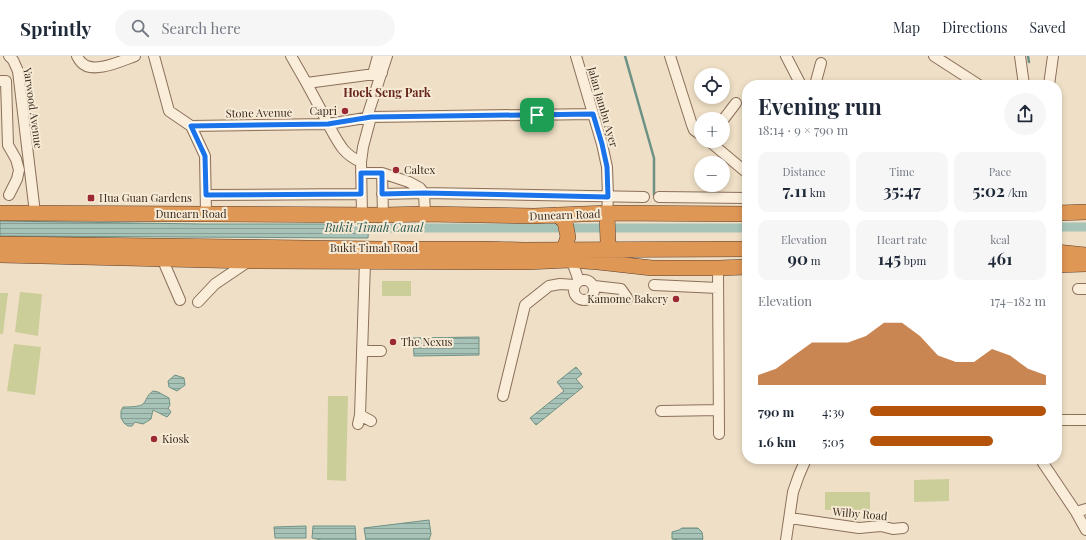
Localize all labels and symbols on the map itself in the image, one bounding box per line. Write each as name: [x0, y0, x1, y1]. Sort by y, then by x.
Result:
street label: Jalan Jambu Ayer: [585, 64, 622, 149]
street label: Yarwood Avenue: [20, 65, 47, 150]
district label: Hock Seng Park: [343, 84, 432, 100]
pin: [520, 98, 554, 132]
place label: Capri: [309, 103, 337, 118]
street label: Stone Avenue: [226, 104, 293, 121]
marker: Capri: [340, 106, 350, 116]
place label: Caltex: [404, 162, 435, 177]
marker: Caltex: [391, 165, 401, 175]
place label: Hua Guan Gardens: [99, 190, 192, 205]
marker: Hua Guan Gardens: [86, 193, 96, 203]
street label: Dunearn Road: [155, 206, 227, 221]
street label: Dunearn Road: [529, 206, 601, 223]
water label: Bukit Timah Canal: [324, 219, 424, 235]
street label: Bukit Timah Road: [330, 240, 419, 255]
place label: Kamome Bakery: [587, 291, 668, 306]
marker: Kamome Bakery: [671, 294, 681, 304]
place label: The Nexus: [401, 334, 453, 349]
marker: The Nexus: [388, 337, 398, 347]
place label: Kiosk: [162, 431, 189, 446]
marker: Kiosk: [149, 434, 159, 444]
street label: Wilby Road: [831, 504, 889, 523]

